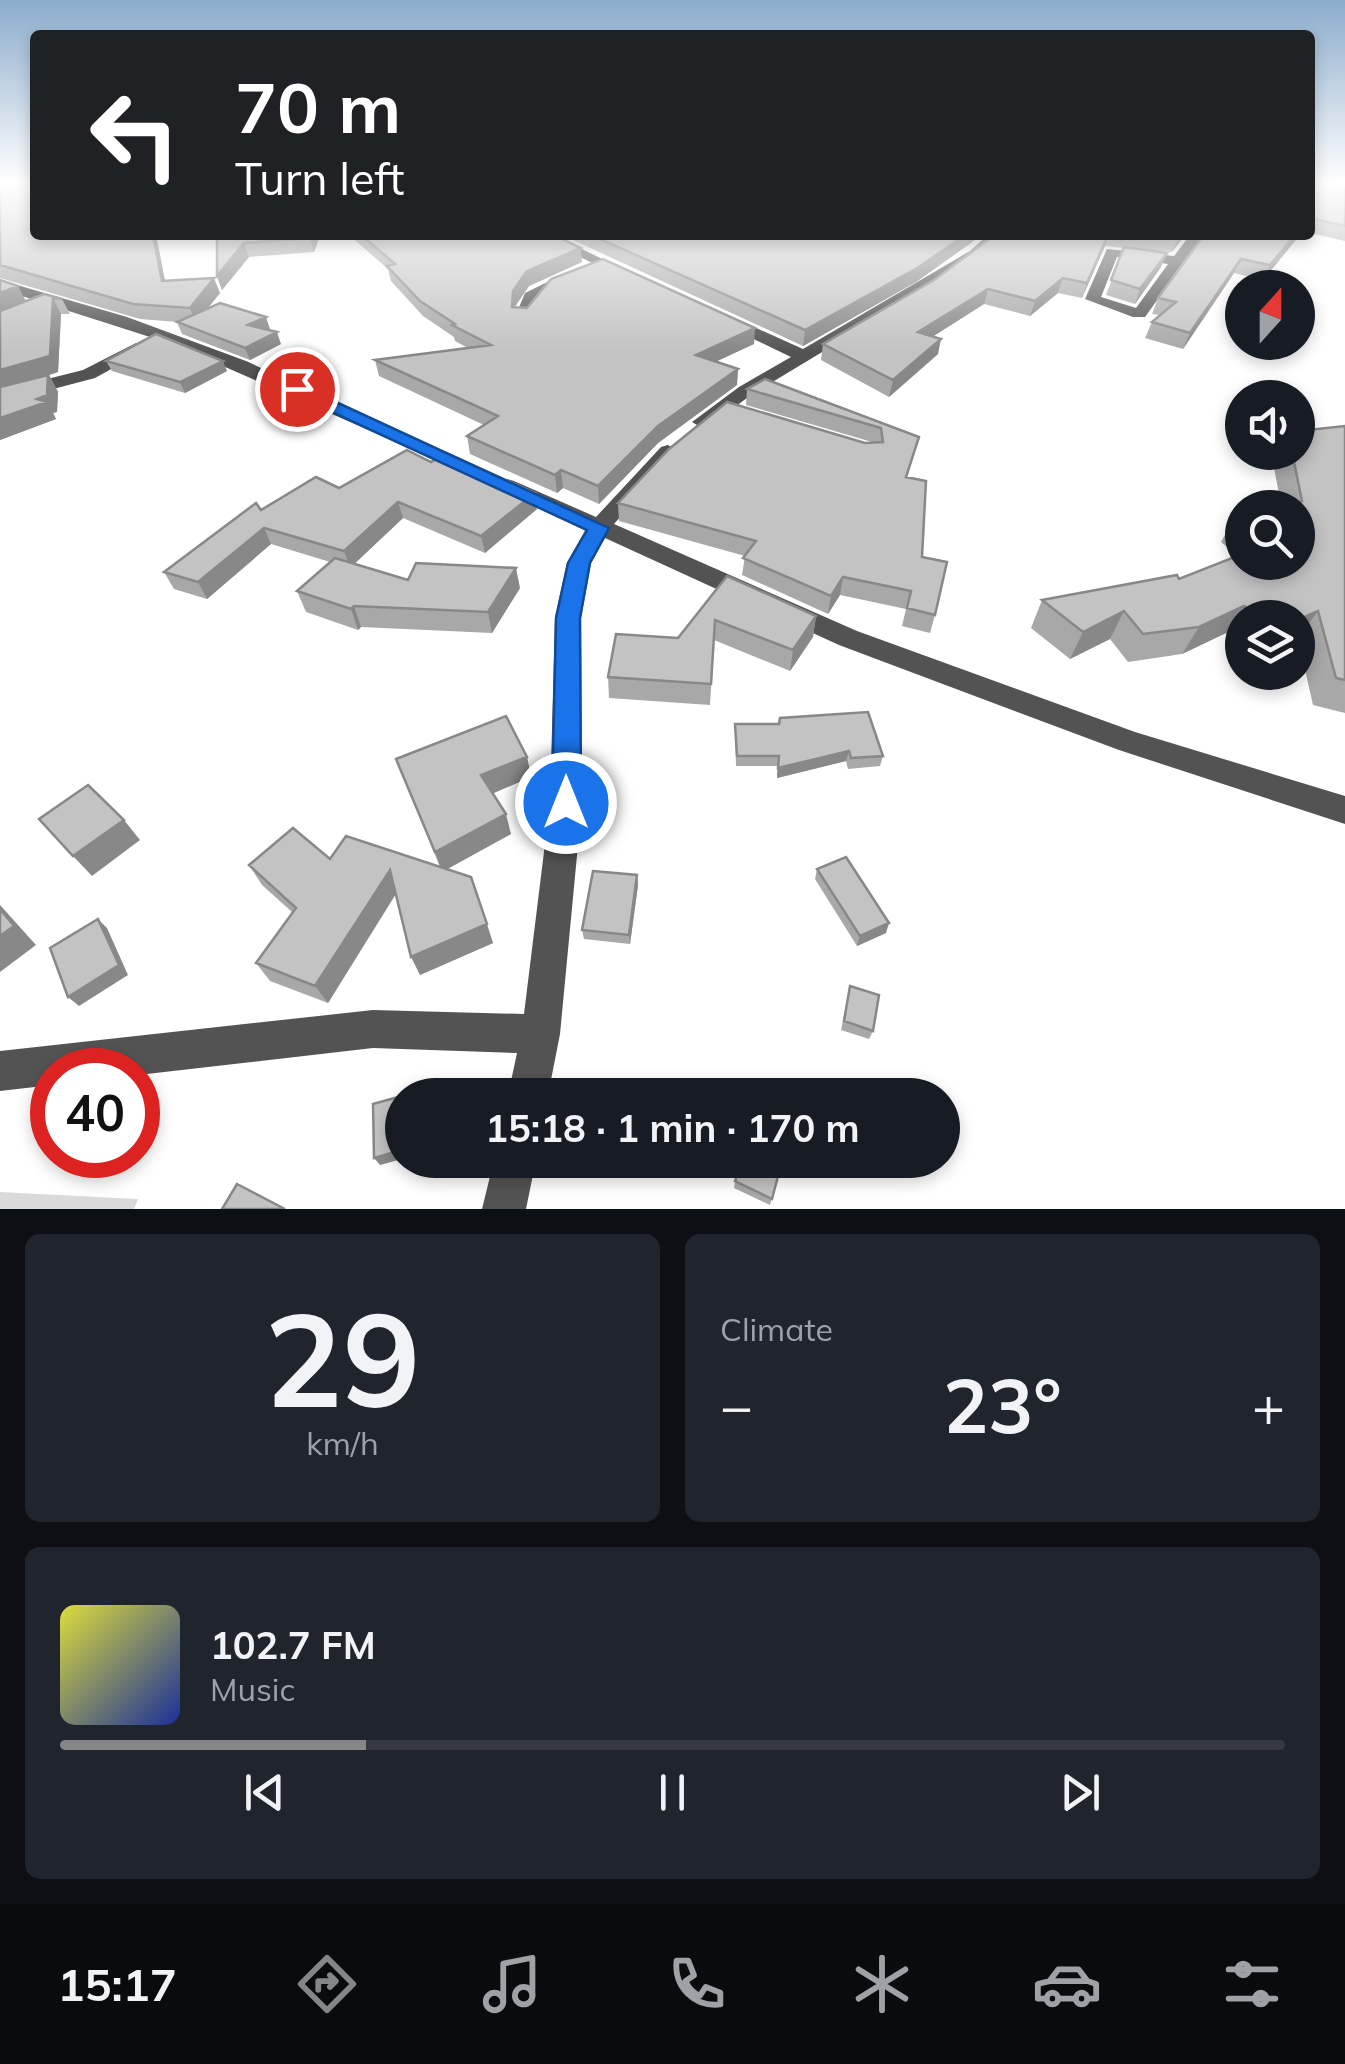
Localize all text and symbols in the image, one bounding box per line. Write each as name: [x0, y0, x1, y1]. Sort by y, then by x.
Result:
text: 70 m: [235, 63, 401, 151]
icon: left: [70, 70, 200, 200]
text: Turn left: [235, 150, 404, 206]
north arrow: [1225, 270, 1315, 360]
map controls: [1225, 270, 1315, 690]
pin: [255, 347, 340, 432]
icon: arrive: [270, 362, 325, 417]
button: sound: [1225, 380, 1315, 470]
button: search: [1225, 490, 1315, 580]
button: layers: [1225, 600, 1315, 690]
position arrow: [514, 751, 618, 855]
speed limit sign: 40: [30, 1048, 160, 1178]
text: 15:18 · 1 min · 170 m: [485, 1104, 860, 1152]
text: 29: [264, 1276, 421, 1440]
text: Climate: [720, 1309, 833, 1349]
text: 23°: [943, 1358, 1062, 1452]
text: −: [720, 1371, 753, 1440]
text: +: [1252, 1371, 1285, 1440]
text: km/h: [306, 1423, 379, 1463]
text: 102.7 FM: [210, 1621, 376, 1669]
text: Music: [210, 1669, 295, 1709]
icon: previous: [237, 1765, 292, 1820]
icon: pause: [645, 1765, 700, 1820]
icon: next: [1053, 1765, 1108, 1820]
icon: directions: [292, 1949, 362, 2019]
icon: music: [477, 1949, 547, 2019]
icon: phone: [662, 1949, 732, 2019]
icon: climate: [847, 1949, 917, 2019]
icon: car: [1032, 1949, 1102, 2019]
icon: filters: [1217, 1949, 1287, 2019]
text: 15:17: [58, 1956, 177, 2012]

